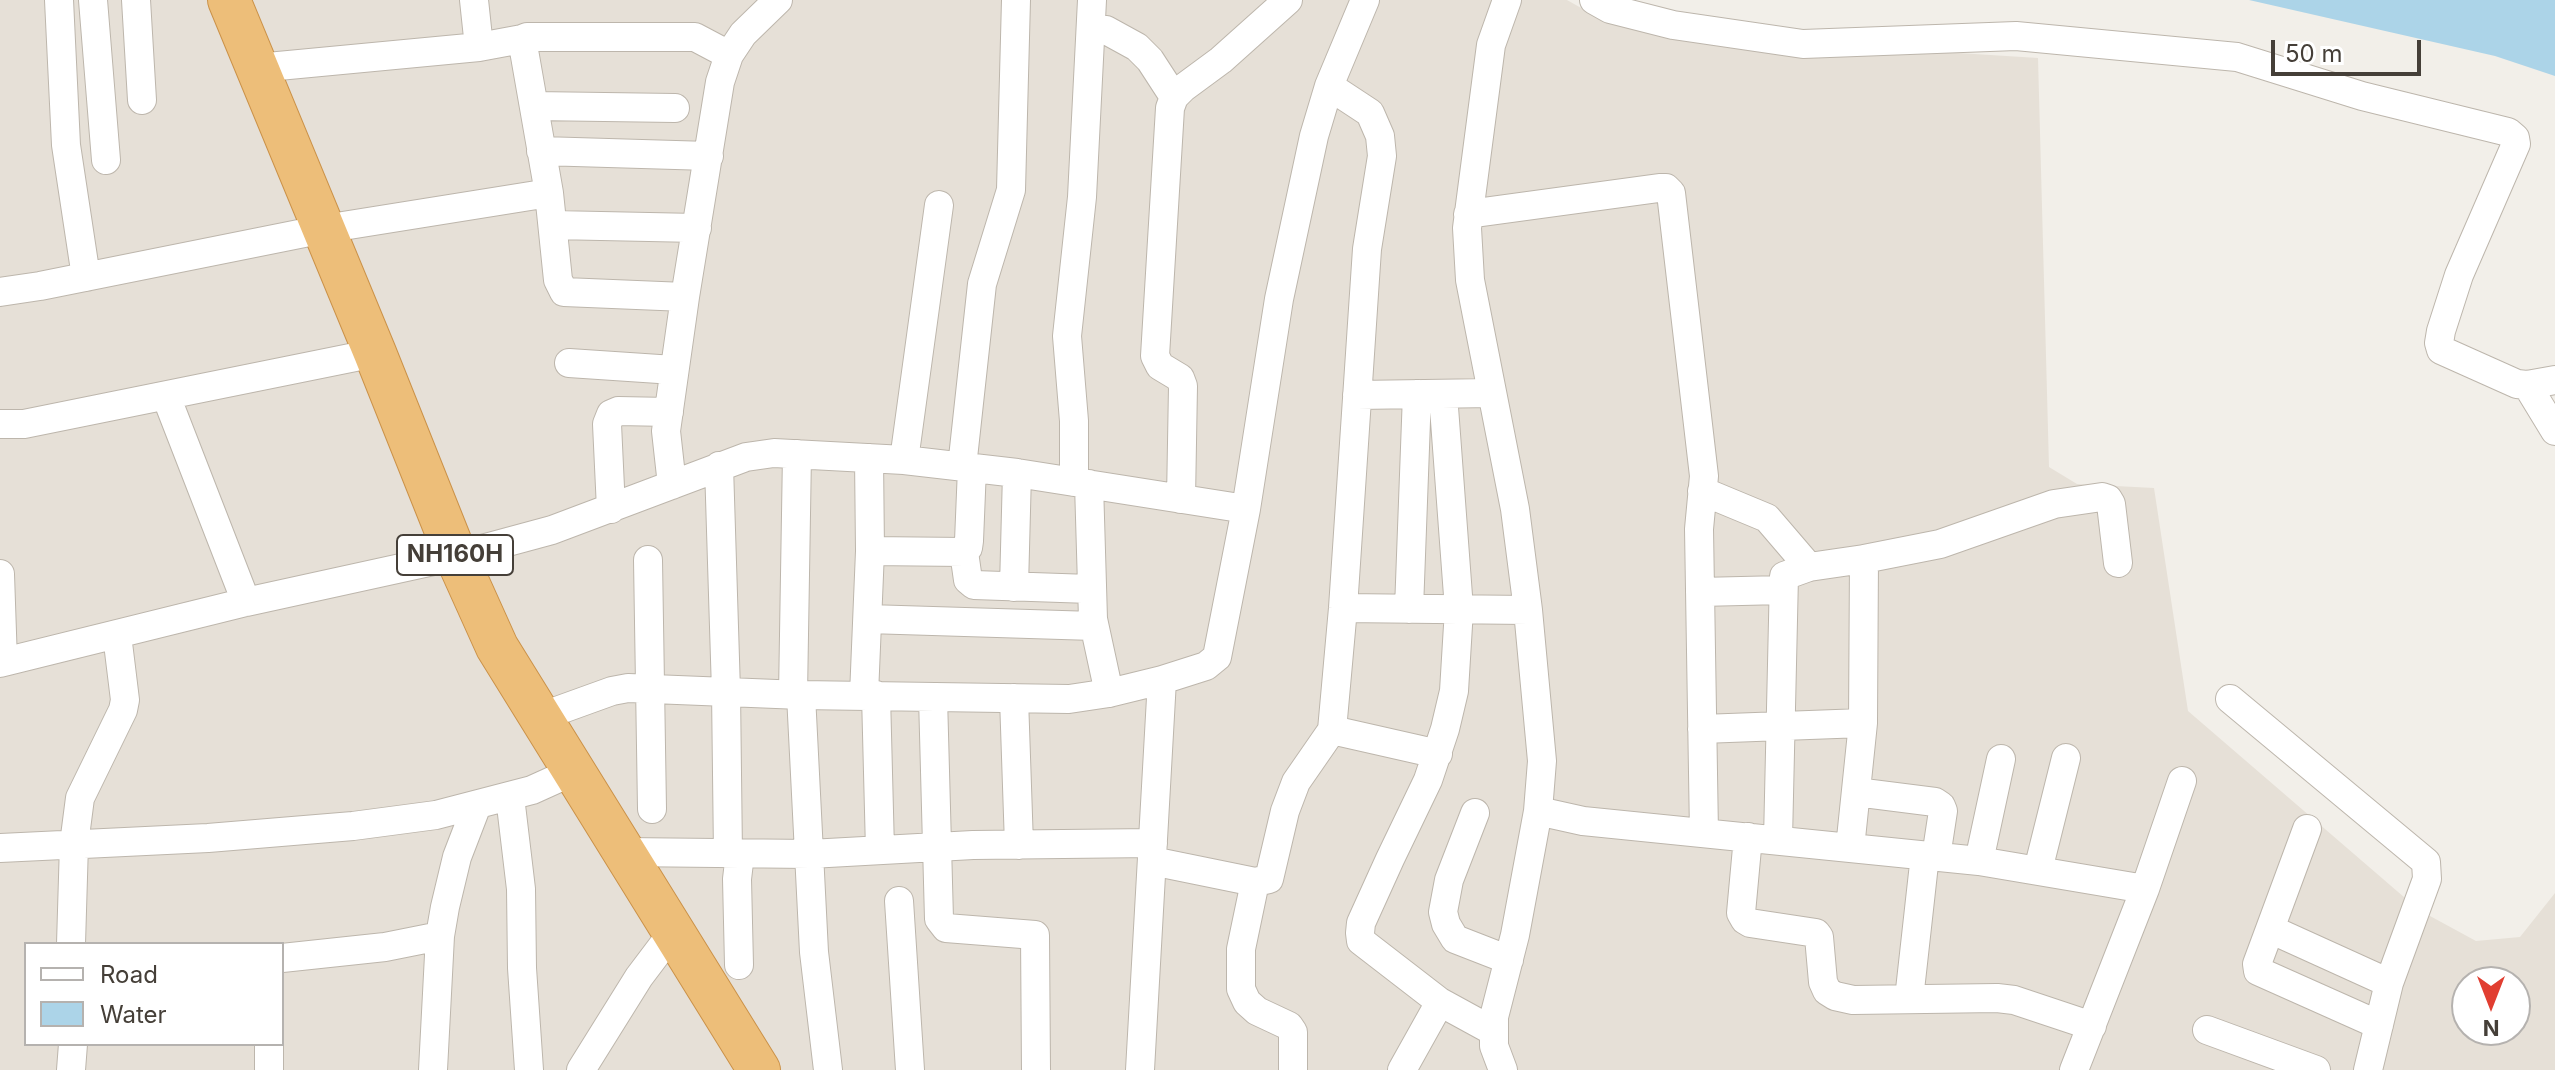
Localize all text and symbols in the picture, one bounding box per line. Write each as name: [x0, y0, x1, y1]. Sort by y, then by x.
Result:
scale bar: [2275, 24, 2425, 74]
text: 50 m: [2285, 39, 2343, 68]
road number: NH160H: [397, 535, 513, 575]
legend: [24, 942, 284, 1046]
text: Road: [100, 960, 158, 989]
north arrow: [2451, 966, 2531, 1046]
text: Water: [100, 1000, 167, 1029]
text: N: [2483, 1015, 2499, 1041]

